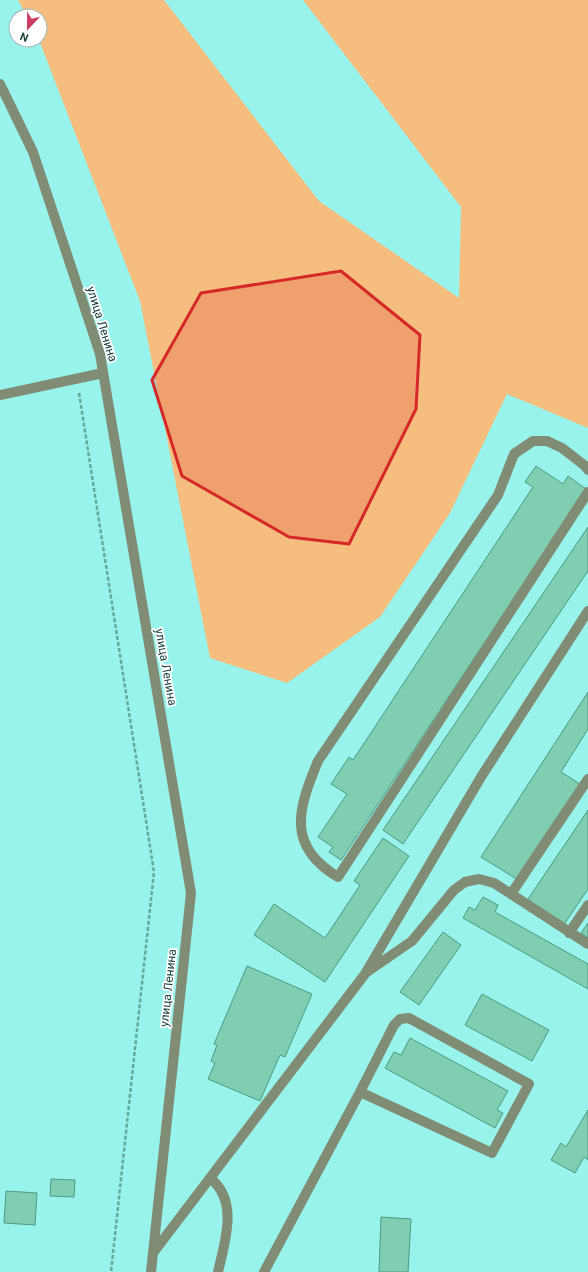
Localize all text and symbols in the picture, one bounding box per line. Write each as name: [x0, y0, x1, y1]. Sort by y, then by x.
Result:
north arrow: [8, 8, 48, 48]
text: N: [18, 29, 30, 44]
street label: улица Ленина: [84, 285, 120, 363]
street label: улица Ленина: [152, 627, 180, 707]
street label: улица Ленина: [157, 948, 179, 1028]

